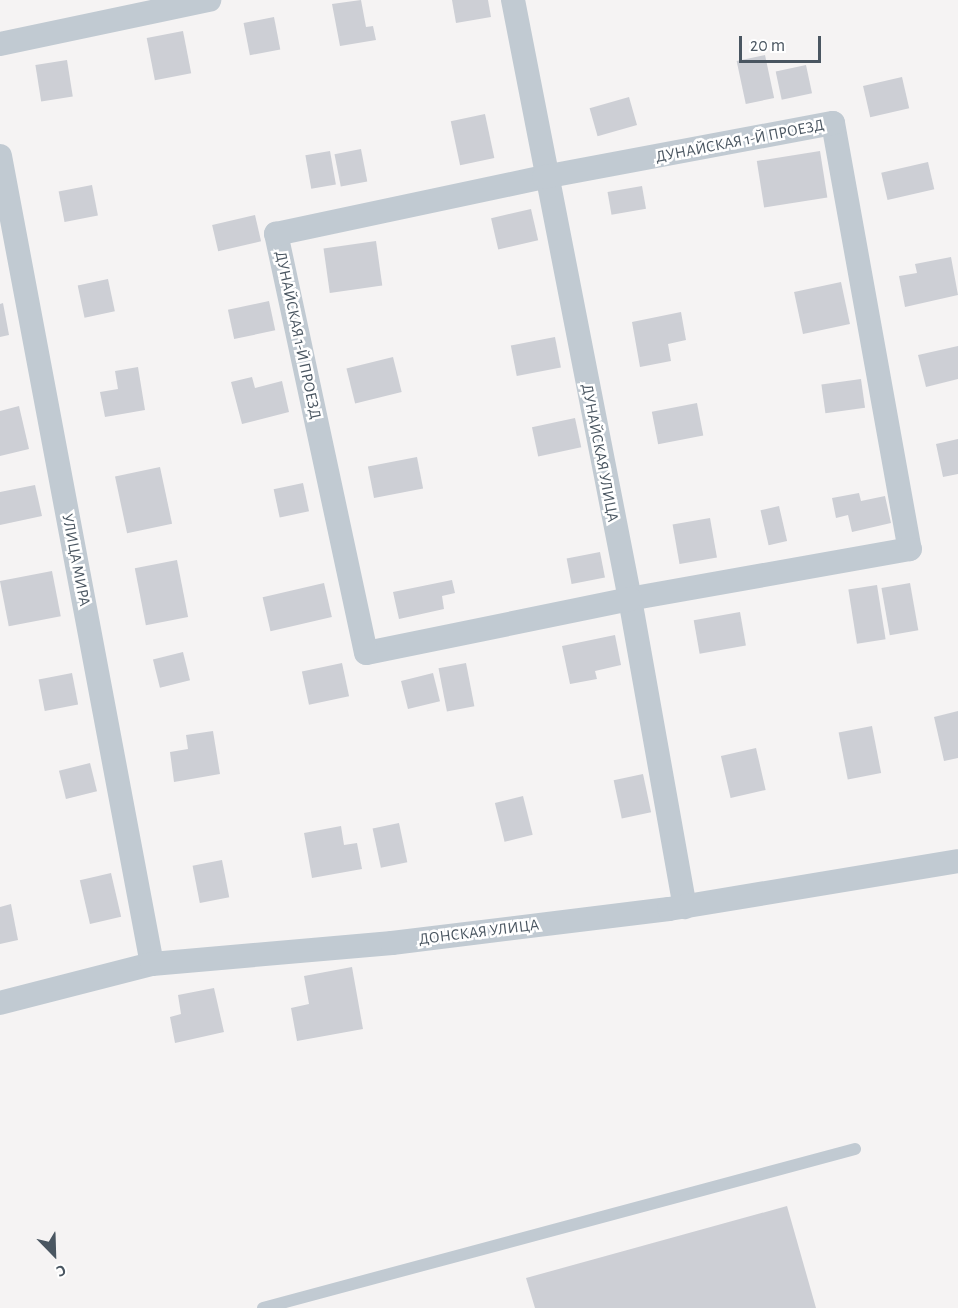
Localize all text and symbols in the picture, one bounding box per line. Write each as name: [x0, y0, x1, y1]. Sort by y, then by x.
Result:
scale bar: [742, 24, 824, 62]
text: 20 m: [750, 37, 785, 55]
street label: ДУНАЙСКАЯ 1-Й ПРОЕЗД: [654, 115, 826, 167]
street label: ДУНАЙСКАЯ 1-Й ПРОЕЗД: [271, 249, 325, 421]
street label: ДУНАЙСКАЯ УЛИЦА: [577, 382, 623, 524]
street label: УЛИЦА МИРА: [58, 512, 94, 608]
street label: ДОНСКАЯ УЛИЦА: [418, 915, 540, 949]
north arrow: [24, 1224, 84, 1284]
text: С: [54, 1261, 68, 1280]

